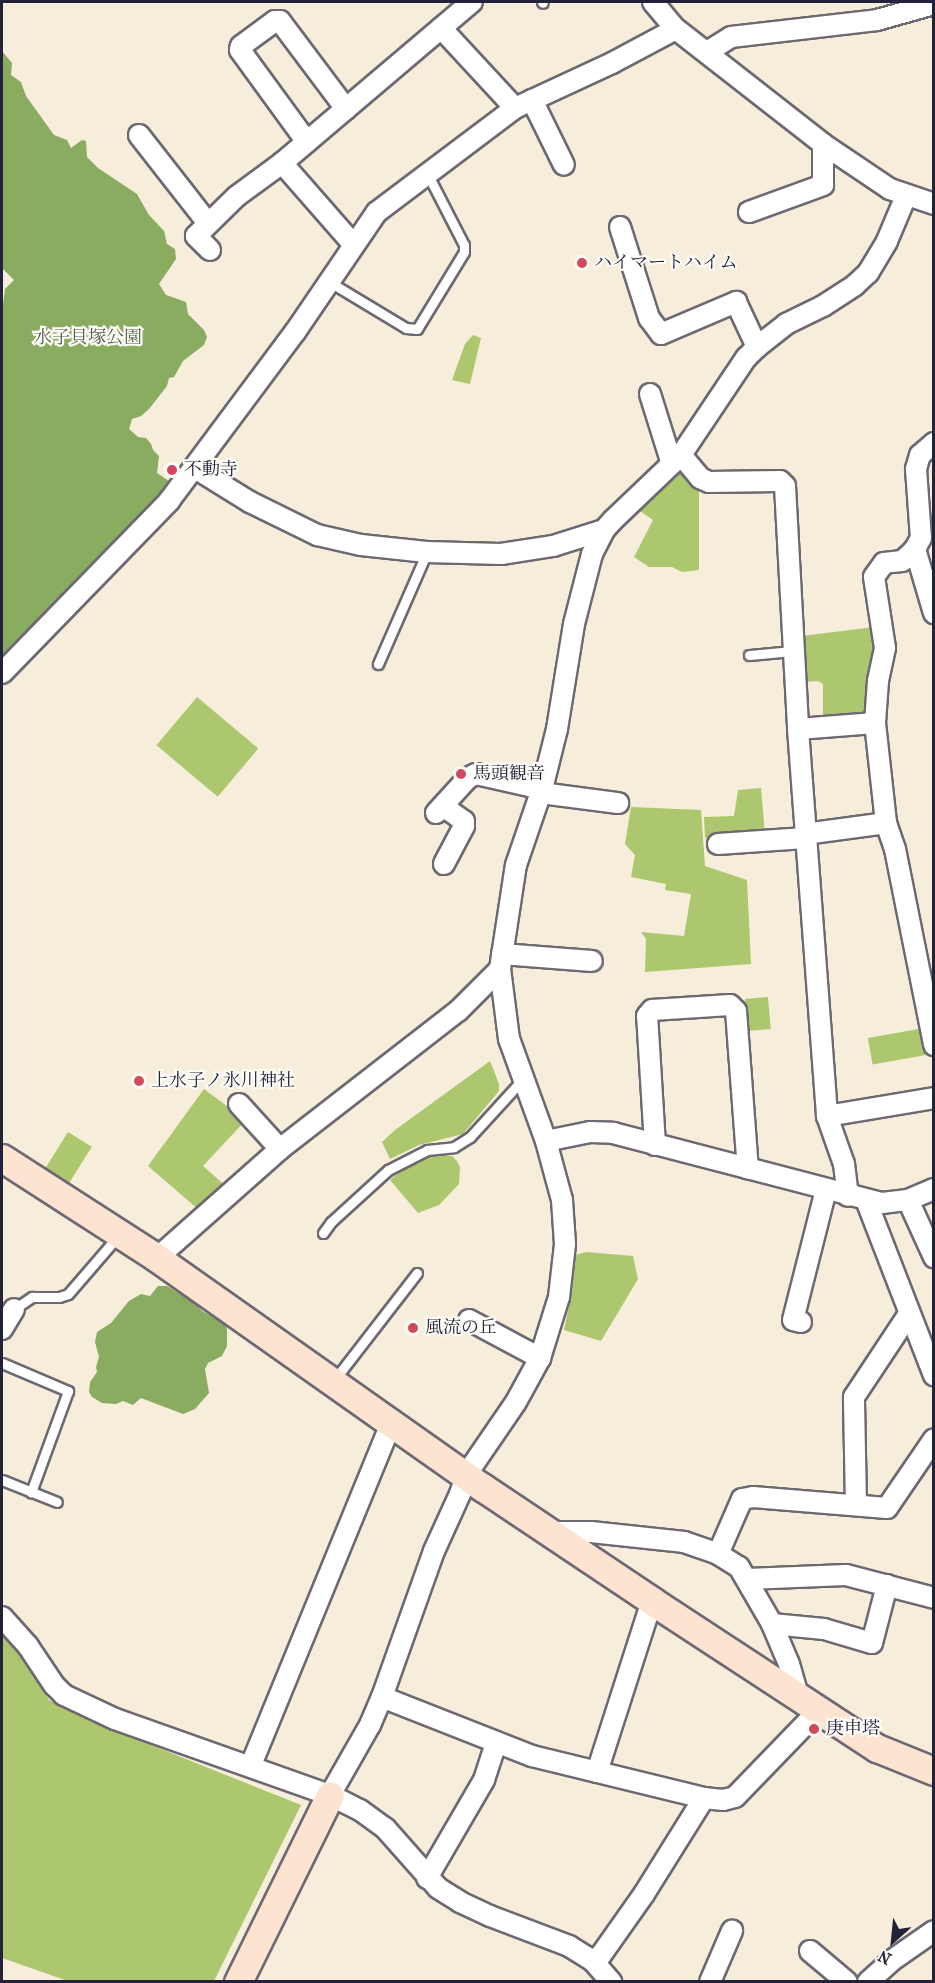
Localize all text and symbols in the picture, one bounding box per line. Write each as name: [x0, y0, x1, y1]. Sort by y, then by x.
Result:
place label: ハイマートハイム: [594, 252, 738, 274]
marker: ハイマートハイム: [575, 256, 589, 270]
park label: 水子貝塚公園: [34, 327, 142, 349]
place label: 不動寺: [184, 459, 238, 481]
marker: 不動寺: [165, 463, 179, 477]
place label: 馬頭観音: [473, 763, 545, 785]
marker: 馬頭観音: [454, 767, 468, 781]
place label: 上水子ノ氷川神社: [151, 1070, 295, 1092]
marker: 上水子ノ氷川神社: [132, 1074, 146, 1088]
place label: 風流の丘: [425, 1317, 497, 1339]
marker: 風流の丘: [406, 1321, 420, 1335]
place label: 庚申塔: [826, 1718, 880, 1740]
marker: 庚申塔: [807, 1722, 821, 1736]
north arrow: [863, 1911, 923, 1971]
text: N: [875, 1946, 894, 1969]

